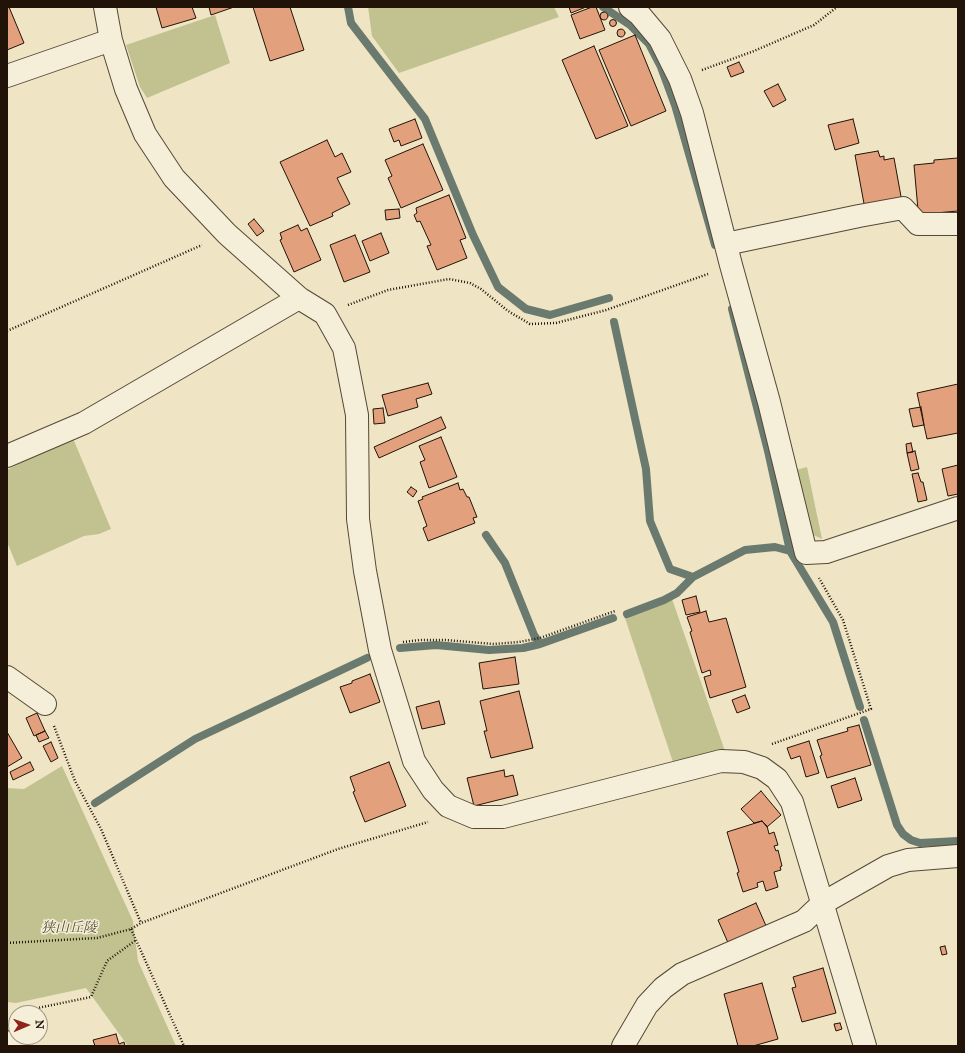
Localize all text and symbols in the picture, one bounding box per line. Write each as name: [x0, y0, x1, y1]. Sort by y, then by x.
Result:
park label: 狭山丘陵: [41, 921, 97, 937]
north arrow: [8, 1005, 48, 1045]
text: N: [33, 1020, 46, 1029]

